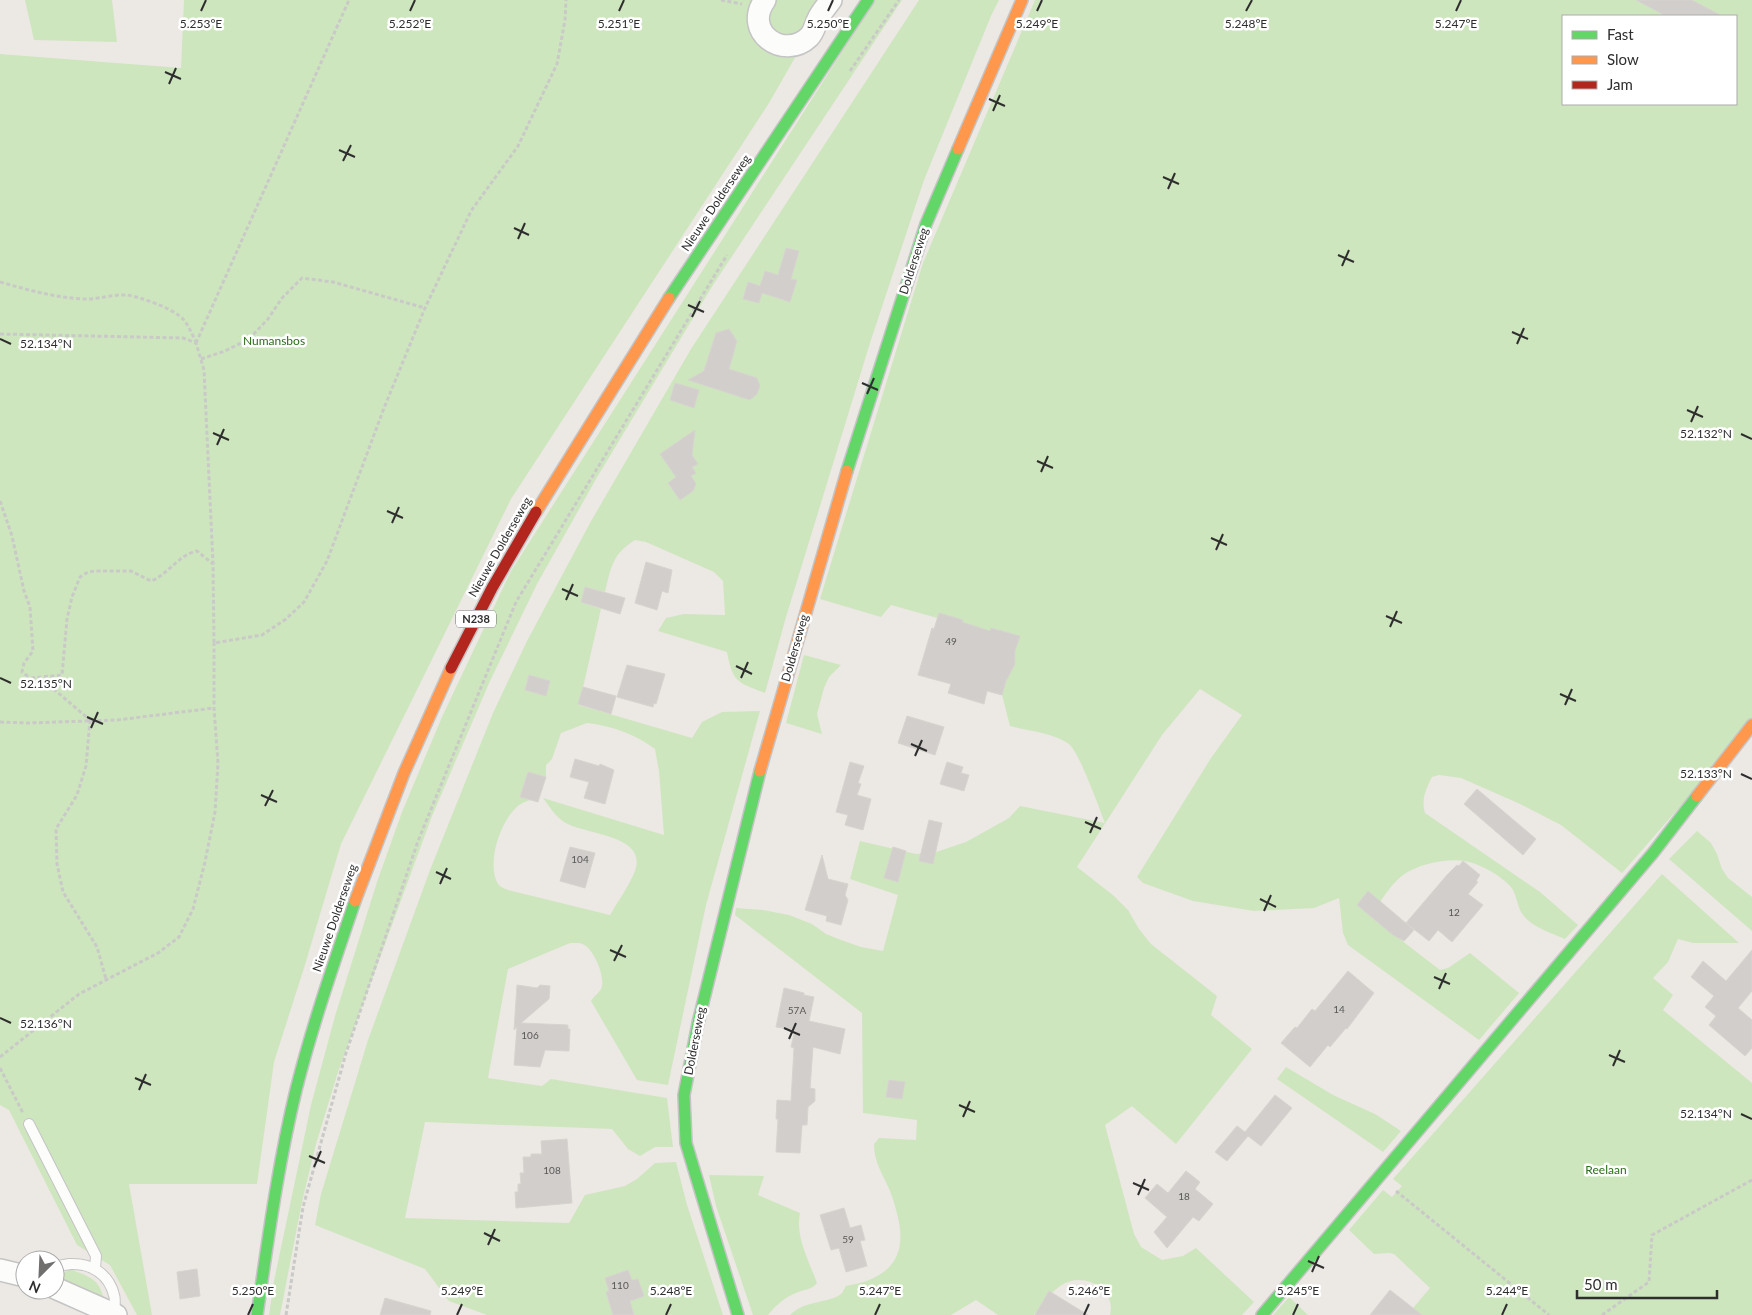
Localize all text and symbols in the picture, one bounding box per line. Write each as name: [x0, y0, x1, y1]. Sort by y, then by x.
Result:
legend: [1562, 15, 1737, 105]
text: 5.253°E: [180, 16, 222, 31]
text: 5.252°E: [389, 16, 431, 31]
text: 5.251°E: [598, 16, 640, 31]
text: 5.250°E: [807, 16, 849, 31]
text: 5.249°E: [1016, 16, 1058, 31]
text: 5.248°E: [1225, 16, 1267, 31]
text: 5.247°E: [1435, 16, 1477, 31]
text: Fast: [1607, 25, 1634, 43]
text: Slow: [1607, 50, 1639, 68]
text: Jam: [1607, 75, 1633, 93]
street label: Nieuwe Dolderseweg: [678, 152, 753, 254]
street label: Dolderseweg: [896, 225, 931, 296]
park label: Numansbos: [243, 333, 305, 348]
text: 52.134°N: [20, 336, 72, 351]
text: 52.132°N: [1680, 426, 1732, 441]
street label: Nieuwe Dolderseweg: [465, 494, 534, 600]
road number: N238: [456, 610, 496, 628]
street label: Dolderseweg: [778, 612, 811, 683]
house number: 49: [945, 635, 957, 647]
text: 52.135°N: [20, 676, 72, 691]
text: 52.133°N: [1680, 766, 1732, 781]
house number: 104: [571, 853, 589, 865]
street label: Nieuwe Dolderseweg: [309, 862, 360, 974]
house number: 12: [1448, 906, 1460, 918]
house number: 14: [1333, 1003, 1345, 1015]
house number: 57A: [788, 1004, 806, 1016]
street label: Dolderseweg: [681, 1005, 708, 1076]
text: 52.136°N: [20, 1016, 72, 1031]
house number: 106: [521, 1029, 539, 1041]
text: 52.134°N: [1680, 1106, 1732, 1121]
park label: Reelaan: [1585, 1162, 1627, 1177]
house number: 108: [543, 1164, 561, 1176]
house number: 18: [1178, 1190, 1190, 1202]
house number: 59: [842, 1233, 854, 1245]
north arrow: [15, 1250, 65, 1300]
scale bar: [1577, 1268, 1717, 1300]
text: 50 m: [1584, 1275, 1618, 1293]
text: N: [26, 1277, 43, 1297]
house number: 110: [611, 1279, 629, 1291]
text: 5.250°E: [232, 1283, 274, 1298]
text: 5.249°E: [441, 1283, 483, 1298]
text: 5.248°E: [650, 1283, 692, 1298]
text: 5.247°E: [859, 1283, 901, 1298]
text: 5.246°E: [1068, 1283, 1110, 1298]
text: 5.245°E: [1277, 1283, 1319, 1298]
text: 5.244°E: [1486, 1283, 1528, 1298]

